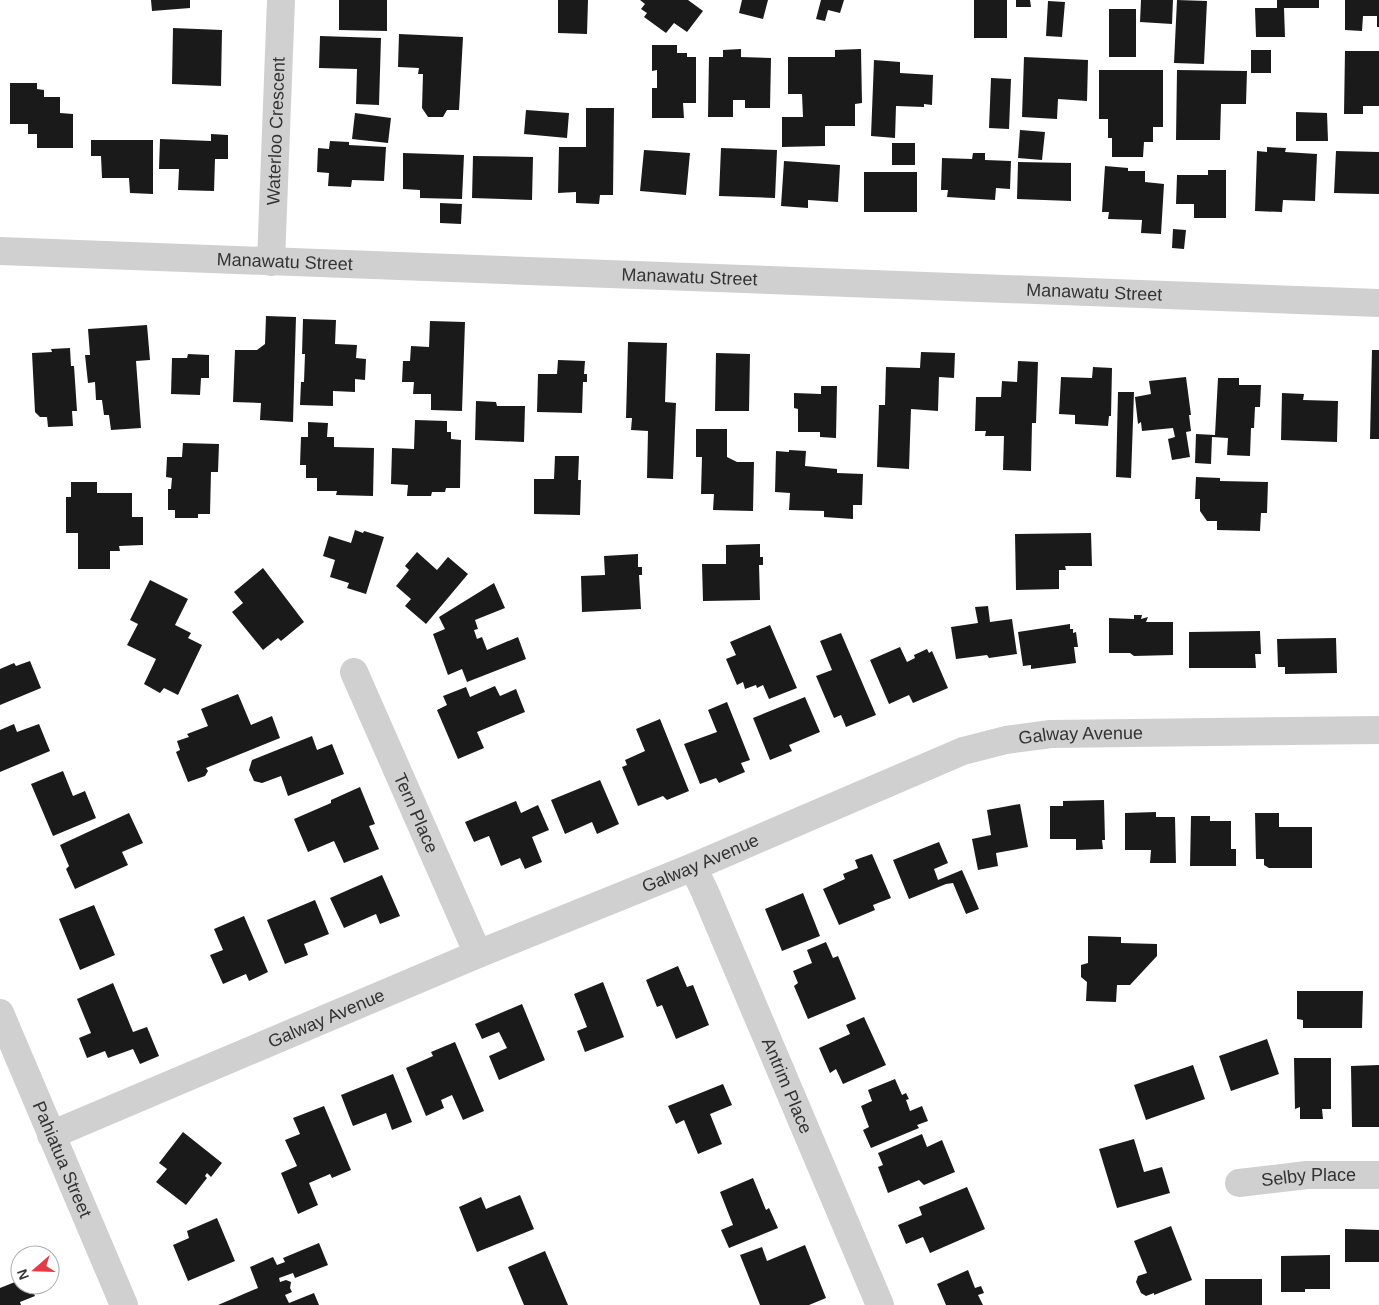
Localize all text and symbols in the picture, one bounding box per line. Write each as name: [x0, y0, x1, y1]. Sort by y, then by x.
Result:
street label: Waterloo Crescent: [263, 57, 289, 206]
street label: Manawatu Street: [216, 249, 353, 274]
street label: Manawatu Street: [621, 264, 758, 290]
street label: Manawatu Street: [1026, 280, 1163, 305]
street label: Galway Avenue: [1017, 723, 1143, 748]
street label: Tern Place: [390, 770, 442, 856]
street label: Galway Avenue: [639, 830, 762, 897]
street label: Galway Avenue: [265, 985, 388, 1052]
street label: Antrim Place: [758, 1035, 816, 1137]
street label: Pahiatua Street: [29, 1098, 96, 1220]
street label: Selby Place: [1260, 1165, 1356, 1190]
north arrow: [10, 1245, 60, 1295]
text: N: [14, 1267, 32, 1282]

